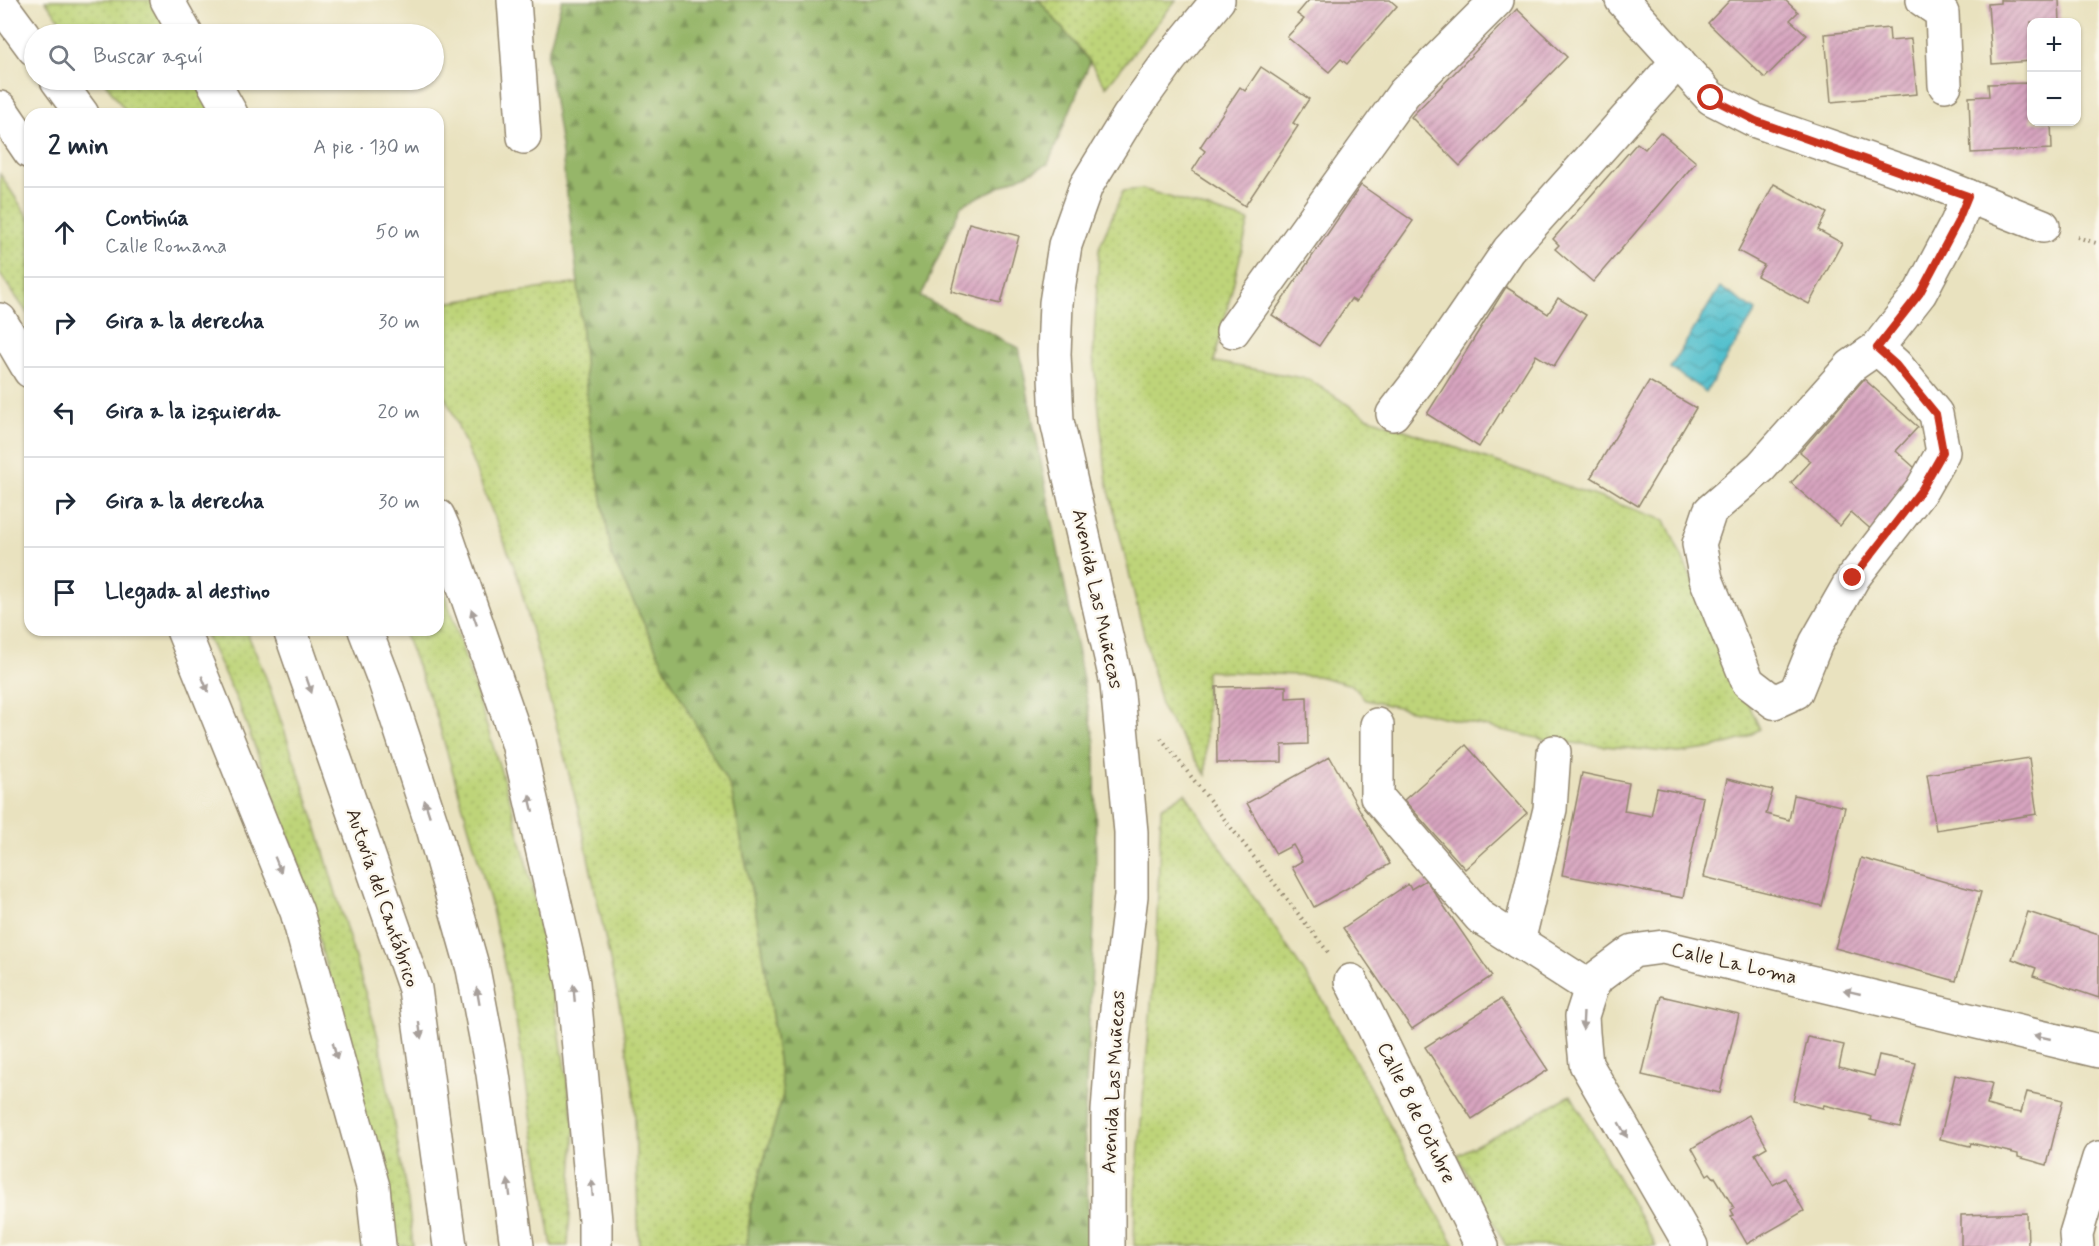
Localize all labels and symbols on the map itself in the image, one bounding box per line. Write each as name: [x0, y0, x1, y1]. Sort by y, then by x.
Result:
route start: [1697, 84, 1723, 110]
street label: Avenida Las Muñecas: [1065, 507, 1129, 691]
route end: [1839, 564, 1865, 590]
one-way arrow: [469, 608, 479, 626]
one-way arrow: [201, 675, 210, 693]
one-way arrow: [305, 676, 315, 694]
one-way arrow: [526, 794, 536, 812]
one-way arrow: [421, 798, 431, 816]
street label: Autovía del Cantábrico: [339, 805, 425, 991]
one-way arrow: [274, 856, 283, 874]
street label: Calle La Loma: [1668, 936, 1800, 992]
one-way arrow: [569, 984, 579, 1003]
one-way arrow: [473, 986, 482, 1005]
one-way arrow: [1843, 987, 1862, 996]
street label: Avenida Las Muñecas: [1096, 990, 1132, 1174]
one-way arrow: [1579, 1012, 1588, 1031]
one-way arrow: [416, 1021, 425, 1040]
one-way arrow: [2033, 1032, 2051, 1042]
street label: Calle 8 de Octubre: [1370, 1038, 1462, 1188]
one-way arrow: [331, 1042, 341, 1060]
one-way arrow: [1618, 1122, 1629, 1138]
one-way arrow: [505, 1178, 514, 1197]
one-way arrow: [587, 1178, 596, 1197]

